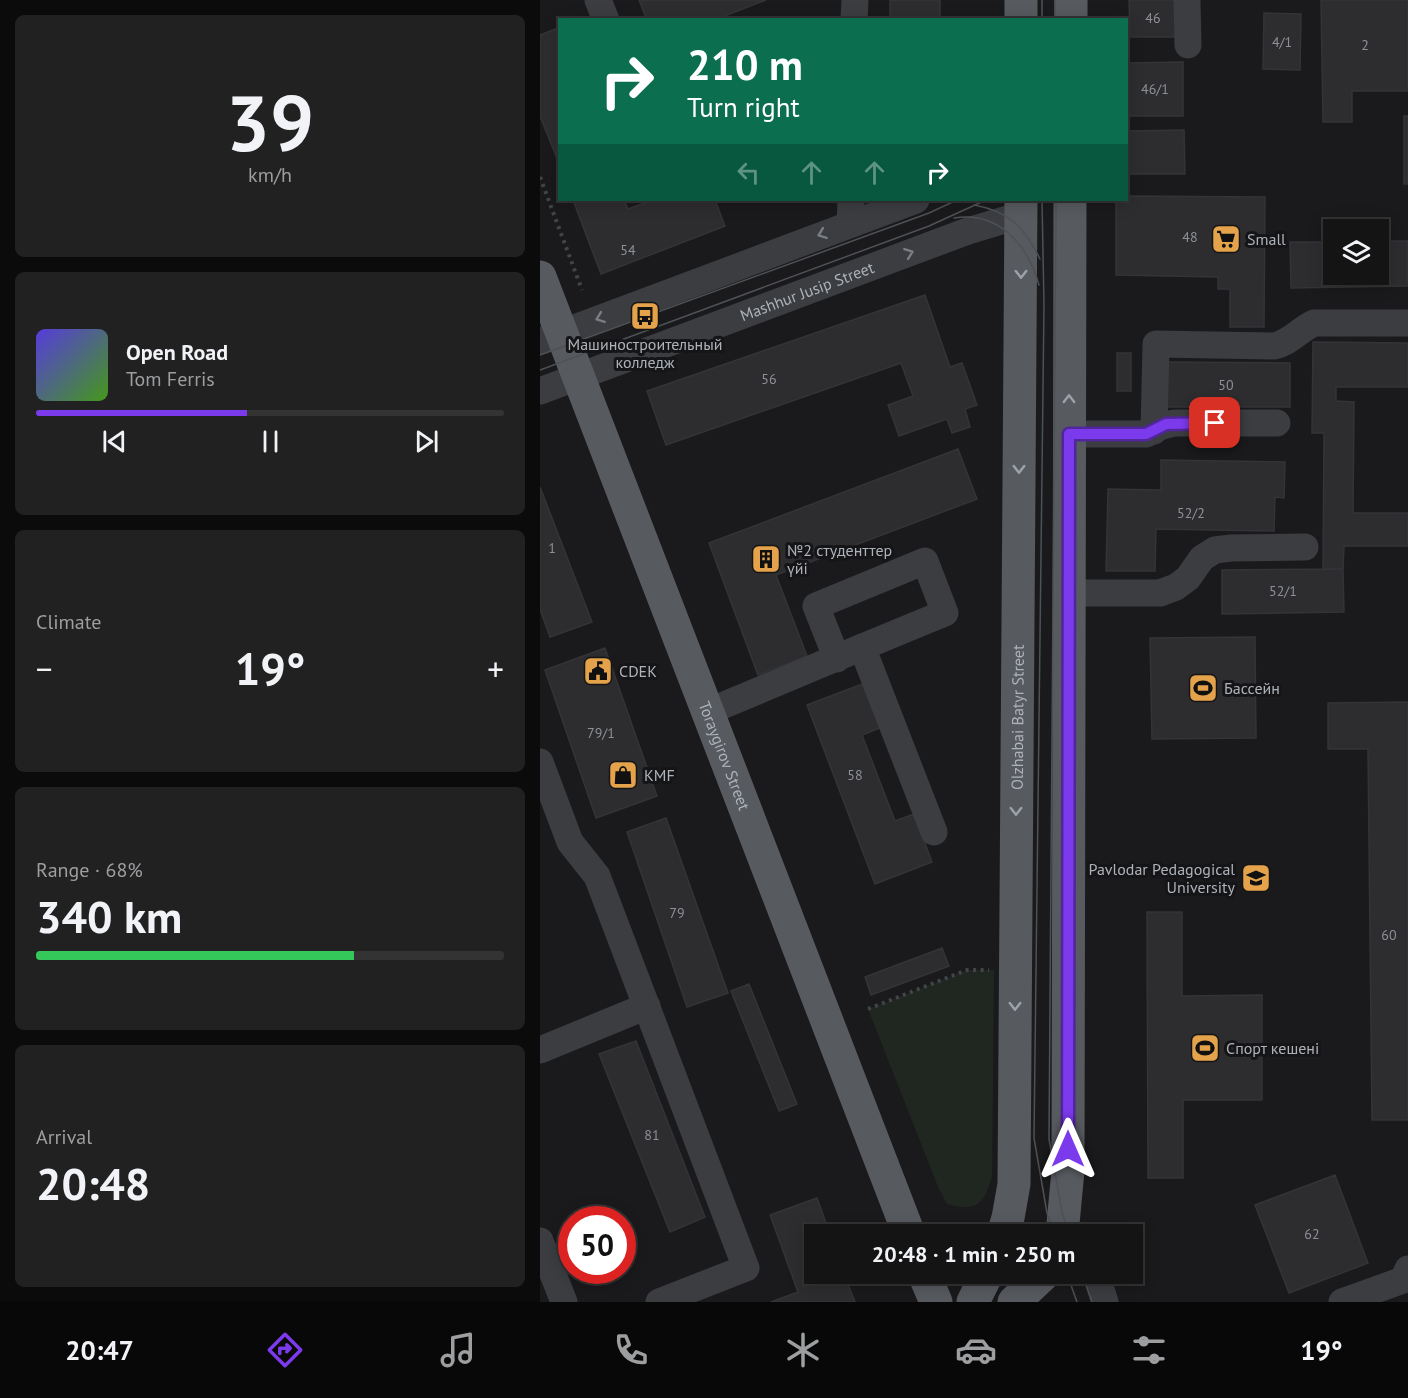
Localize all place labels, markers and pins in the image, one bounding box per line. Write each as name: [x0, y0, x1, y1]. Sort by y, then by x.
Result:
supermarket icon: Small: [1210, 223, 1242, 255]
place label: Small: [1247, 229, 1286, 249]
bus stop icon: Машиностроительный колледж: [629, 300, 661, 332]
place label: Машиностроительный колледж: [568, 334, 722, 372]
pin: [1189, 397, 1240, 448]
place label: №2 студенттер үйі: [787, 540, 892, 578]
building icon: №2 студенттер үйі: [750, 543, 782, 575]
public building icon: CDEK: [582, 655, 614, 687]
place label: CDEK: [619, 661, 657, 681]
sports icon: Бассейн: [1187, 672, 1219, 704]
place label: Бассейн: [1224, 678, 1280, 698]
shop icon: KMF: [607, 759, 639, 791]
place label: KMF: [644, 765, 675, 785]
place label: Pavlodar Pedagogical University: [1089, 859, 1236, 897]
school or university icon: Pavlodar Pedagogical University: [1240, 862, 1272, 894]
sports icon: Спорт кешені: [1189, 1032, 1221, 1064]
place label: Спорт кешені: [1226, 1038, 1319, 1058]

